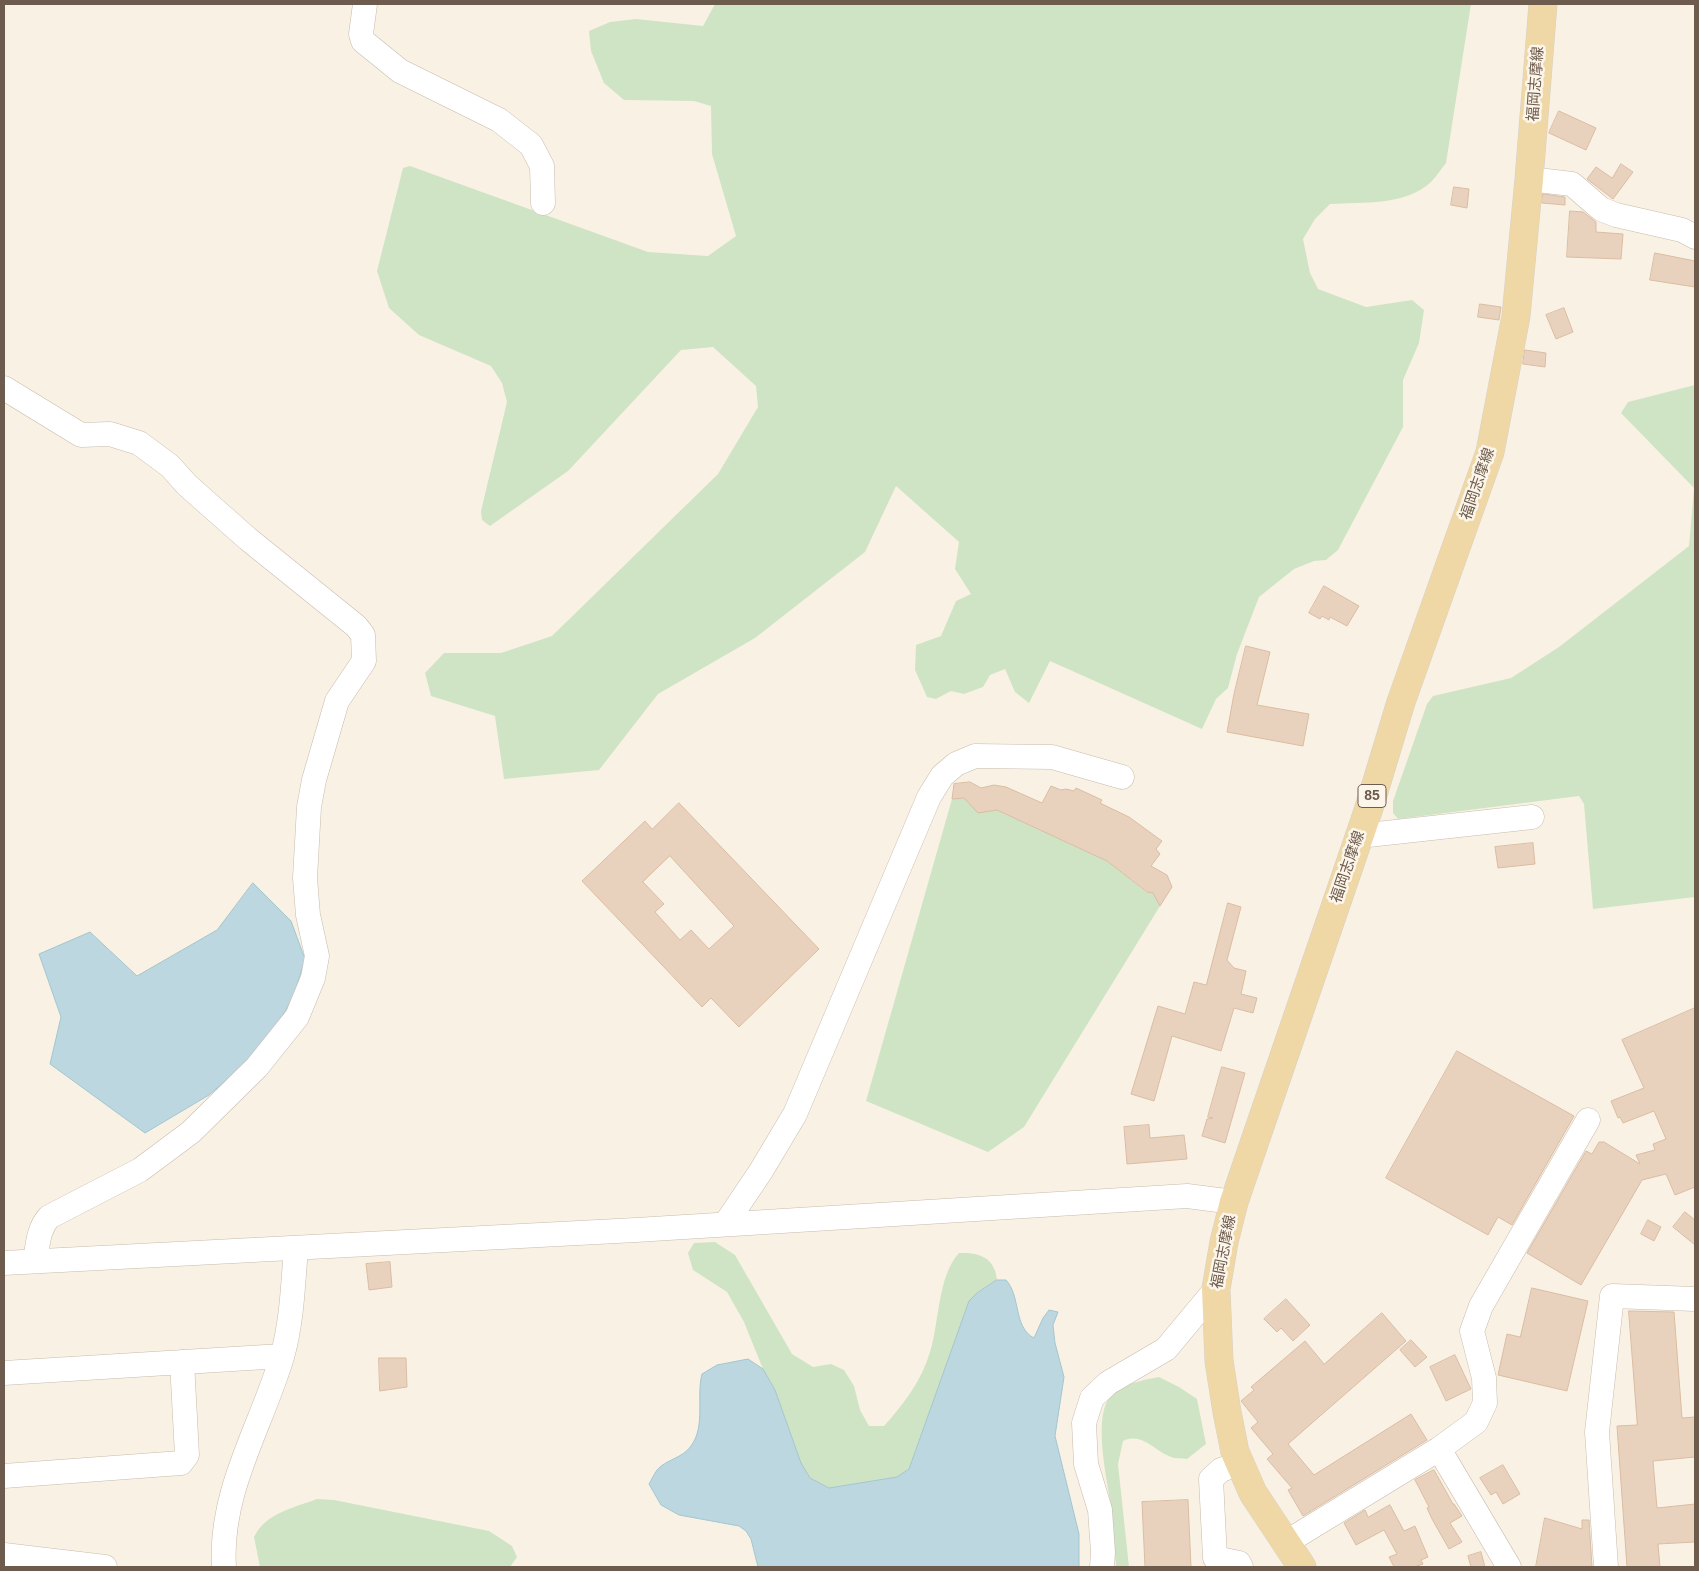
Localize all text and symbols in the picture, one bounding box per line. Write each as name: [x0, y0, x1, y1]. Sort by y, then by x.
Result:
street label: 福岡志摩線: [1524, 46, 1548, 122]
street label: 福岡志摩線: [1457, 446, 1499, 522]
road number: 85: [1358, 784, 1386, 808]
street label: 福岡志摩線: [1327, 829, 1369, 905]
street label: 福岡志摩線: [1208, 1213, 1240, 1291]

